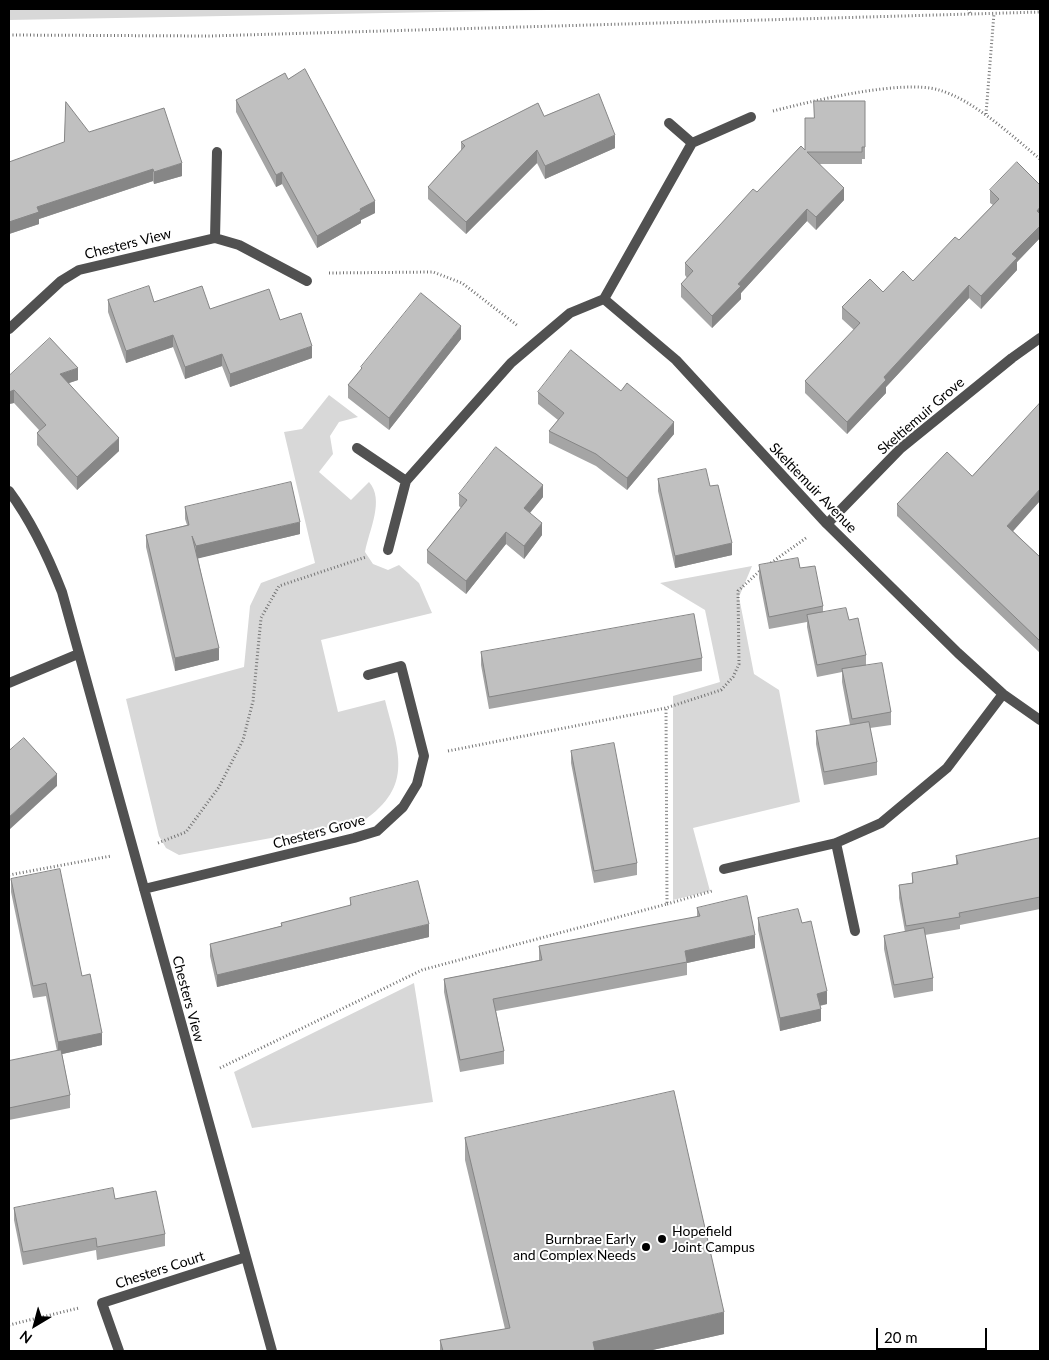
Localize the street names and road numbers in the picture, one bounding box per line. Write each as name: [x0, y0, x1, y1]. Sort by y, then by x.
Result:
street label: Chesters View: [83, 225, 173, 263]
street label: Skeltiemuir Grove: [874, 374, 968, 458]
street label: Skeltiemuir Avenue: [766, 440, 860, 536]
street label: Chesters Grove: [271, 812, 367, 852]
street label: Chesters View: [168, 954, 208, 1044]
street label: Chesters Court: [113, 1248, 207, 1292]

